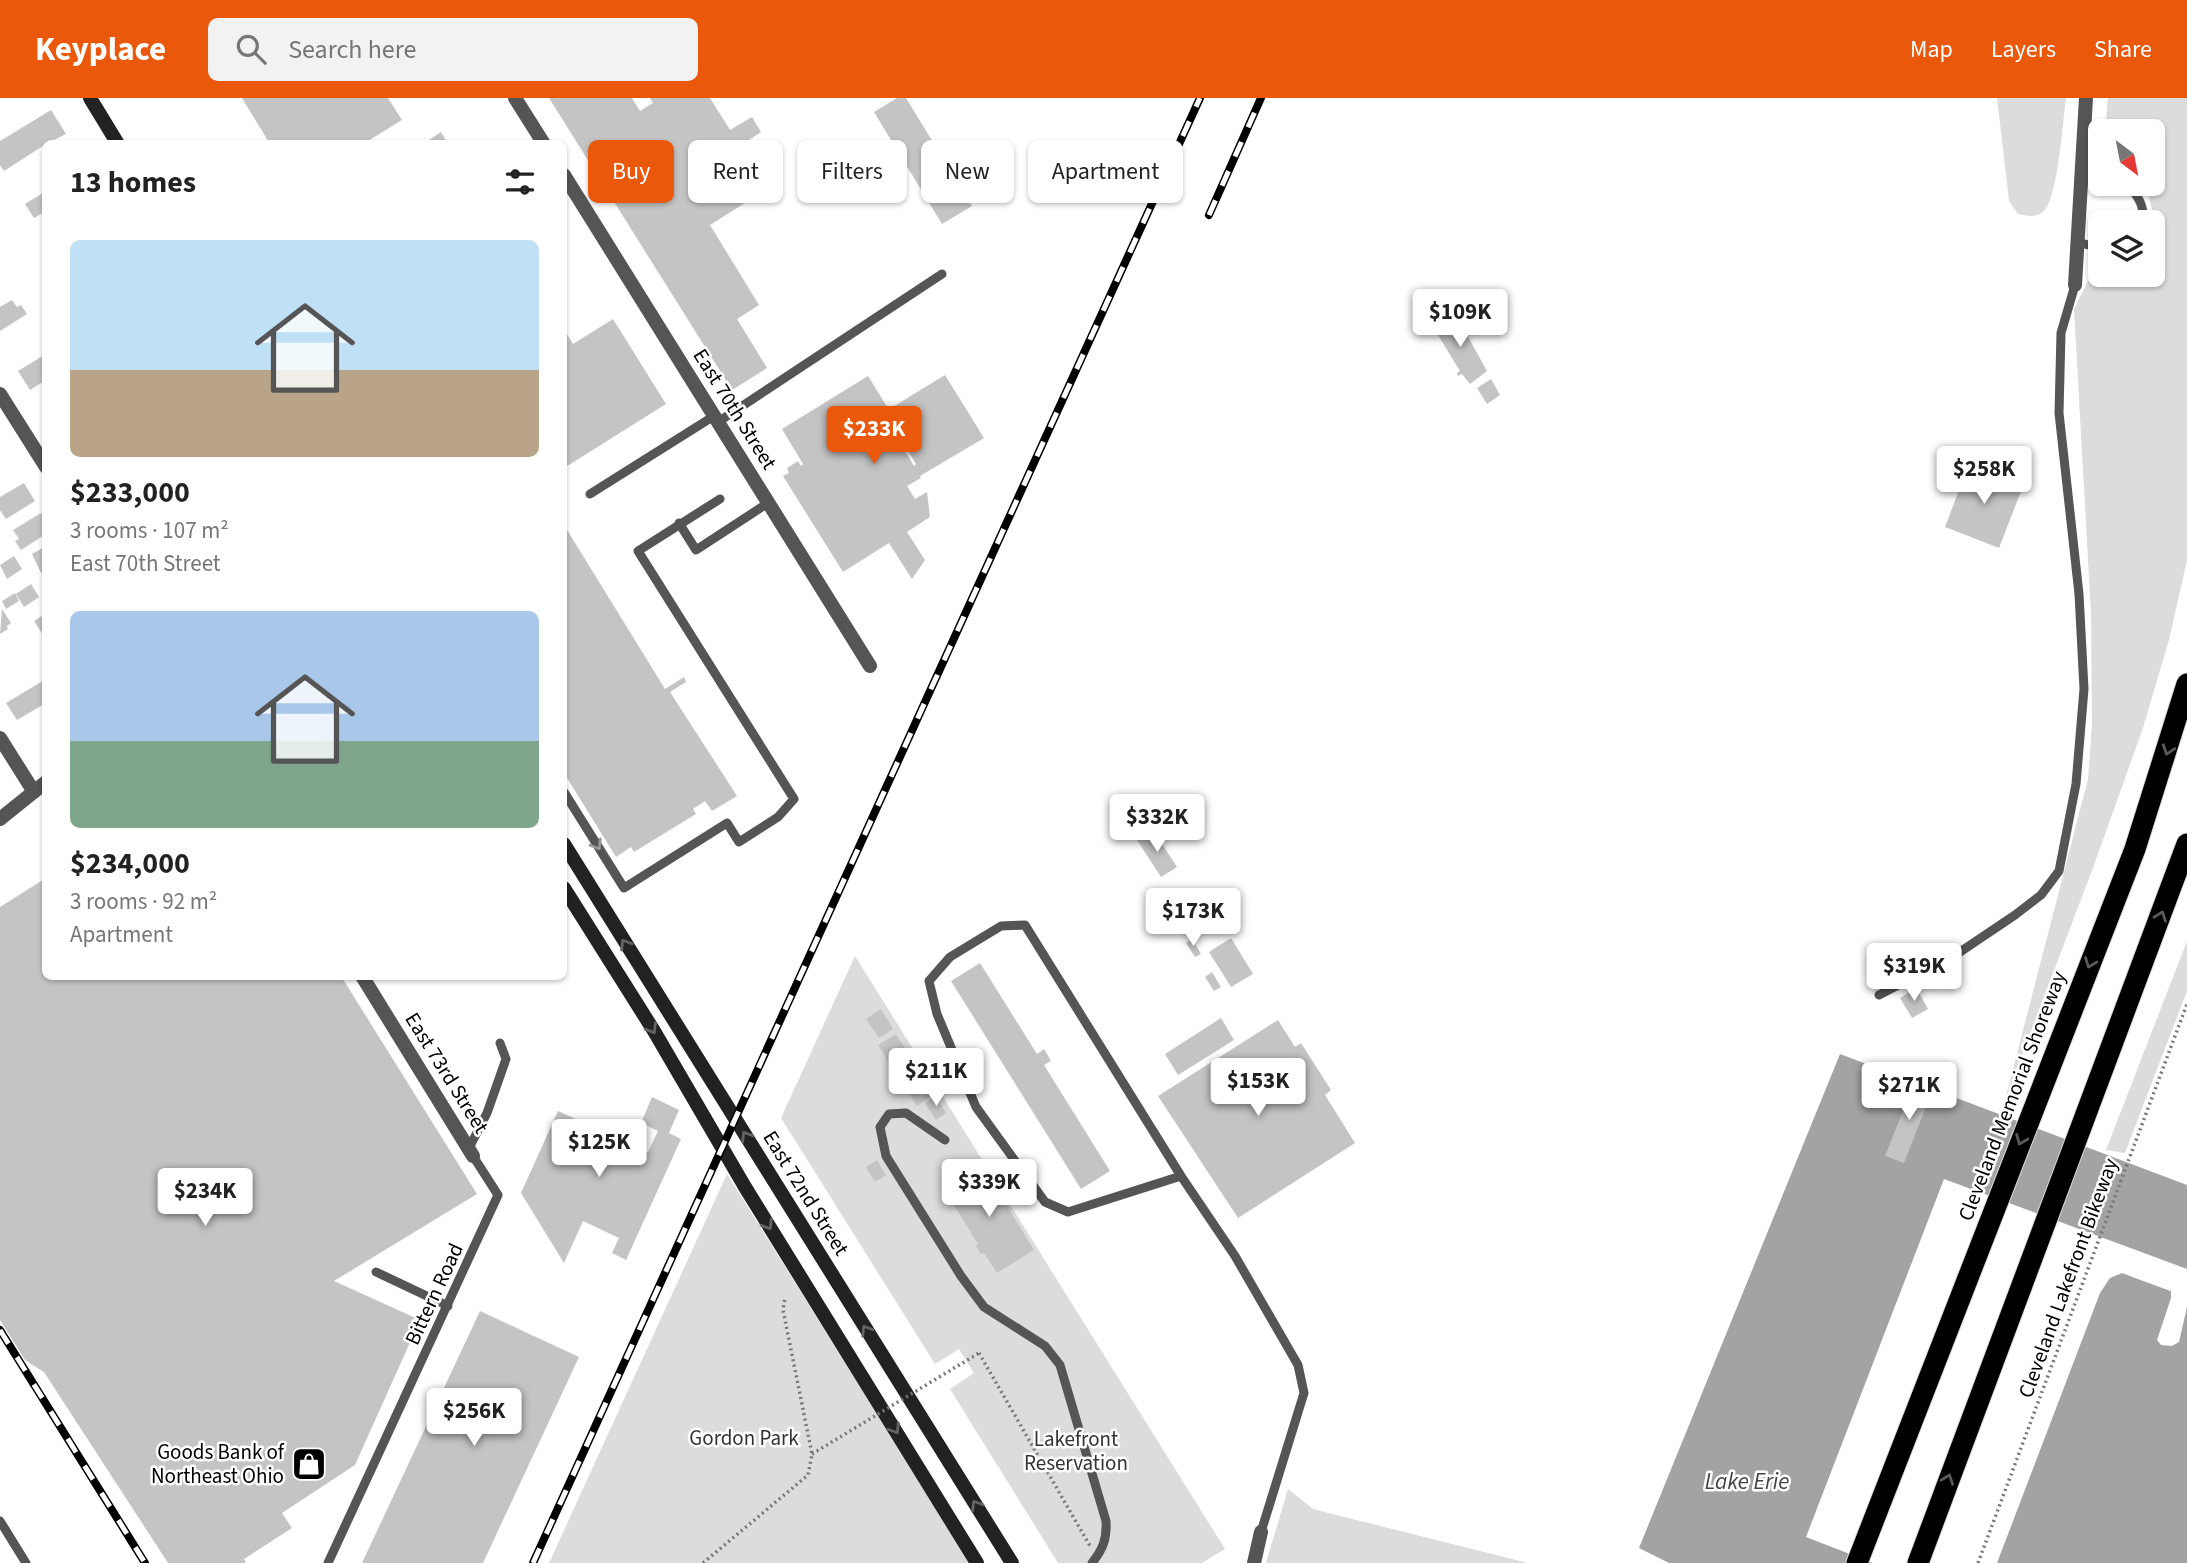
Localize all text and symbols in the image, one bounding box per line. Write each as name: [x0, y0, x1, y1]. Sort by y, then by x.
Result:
search box: [208, 18, 698, 81]
text: Keyplace: [35, 26, 166, 73]
icon: search: [232, 30, 270, 68]
text: Search here: [288, 31, 416, 68]
text: Map: [1910, 32, 1953, 67]
text: Layers: [1991, 32, 2056, 67]
text: Share: [2094, 32, 2152, 67]
north arrow: [2088, 119, 2165, 196]
map controls: [2088, 119, 2165, 287]
chip: Buy: [588, 140, 674, 203]
chip: Rent: [688, 140, 783, 203]
chip: Filters: [797, 140, 907, 203]
chip: New: [921, 140, 1014, 203]
chip: Apartment: [1028, 140, 1183, 203]
text: 13 homes: [70, 161, 196, 204]
icon: filters: [501, 163, 539, 201]
button: layers: [2088, 210, 2165, 287]
icon: home: [242, 285, 368, 411]
pin: $109K: [1411, 289, 1509, 349]
text: $109K: [1429, 295, 1491, 328]
street label: East 70th Street: [686, 343, 784, 475]
pin: $233K: [825, 406, 923, 466]
text: $233K: [843, 412, 905, 445]
pin: $258K: [1935, 446, 2033, 506]
text: $258K: [1953, 452, 2015, 485]
text: $233,000: [70, 471, 190, 514]
text: 3 rooms · 107 m²: [70, 514, 229, 547]
text: East 70th Street: [70, 547, 221, 580]
icon: home: [242, 656, 368, 782]
one-way arrow: [2161, 743, 2176, 755]
pin: $332K: [1108, 794, 1206, 854]
text: $332K: [1126, 800, 1188, 833]
one-way arrow: [589, 838, 602, 851]
text: $234,000: [70, 842, 190, 885]
text: 3 rooms · 92 m²: [70, 885, 217, 918]
pin: $173K: [1144, 888, 1242, 948]
text: $173K: [1162, 894, 1224, 927]
one-way arrow: [2152, 910, 2166, 922]
text: Apartment: [70, 918, 173, 951]
one-way arrow: [621, 938, 634, 951]
pin: $319K: [1865, 944, 1963, 1003]
text: $319K: [1883, 949, 1945, 982]
one-way arrow: [2085, 957, 2099, 969]
street label: Cleveland Memorial Shoreway: [1950, 967, 2074, 1225]
street label: East 73rd Street: [398, 1007, 496, 1139]
one-way arrow: [644, 1021, 657, 1034]
pin: $211K: [887, 1048, 985, 1108]
text: $211K: [905, 1054, 967, 1087]
pin: $153K: [1209, 1058, 1307, 1118]
pin: $271K: [1860, 1062, 1958, 1122]
text: $153K: [1227, 1064, 1289, 1097]
text: $271K: [1878, 1068, 1940, 1101]
pin: $125K: [550, 1119, 648, 1179]
text: $125K: [568, 1125, 630, 1158]
street label: East 72nd Street: [756, 1125, 856, 1261]
one-way arrow: [741, 1131, 754, 1144]
one-way arrow: [2016, 1134, 2030, 1146]
street label: Cleveland Lakefront Bikeway: [2011, 1154, 2125, 1402]
pin: $339K: [940, 1160, 1038, 1219]
text: $339K: [958, 1165, 1020, 1198]
pin: $234K: [156, 1168, 254, 1228]
text: $234K: [174, 1174, 236, 1207]
one-way arrow: [760, 1217, 773, 1230]
street label: Bittern Road: [397, 1238, 471, 1350]
one-way arrow: [861, 1324, 874, 1337]
pin: $256K: [425, 1388, 523, 1448]
text: $256K: [443, 1394, 505, 1427]
one-way arrow: [886, 1422, 899, 1435]
park label: Gordon Park: [689, 1423, 799, 1453]
park label: Lakefront Reservation: [1024, 1424, 1128, 1478]
place label: Goods Bank of Northeast Ohio: [151, 1437, 285, 1491]
shop icon: Goods Bank of Northeast Ohio: [290, 1445, 328, 1483]
water label: Lake Erie: [1705, 1465, 1789, 1498]
one-way arrow: [1940, 1474, 1954, 1486]
one-way arrow: [971, 1500, 984, 1513]

